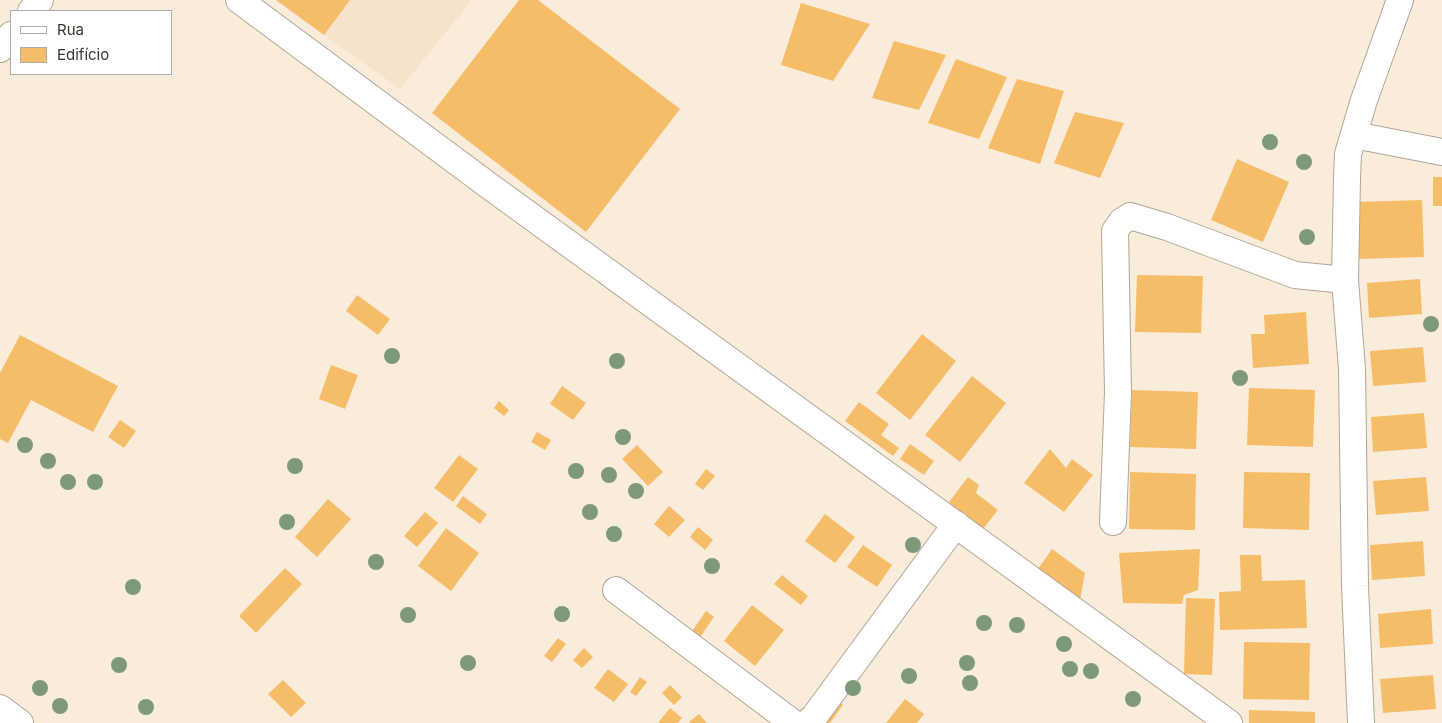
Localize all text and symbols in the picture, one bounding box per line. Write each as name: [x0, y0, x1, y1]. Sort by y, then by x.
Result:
legend: [10, 10, 172, 75]
text: Rua: [57, 20, 84, 39]
text: Edifício: [57, 45, 109, 64]

